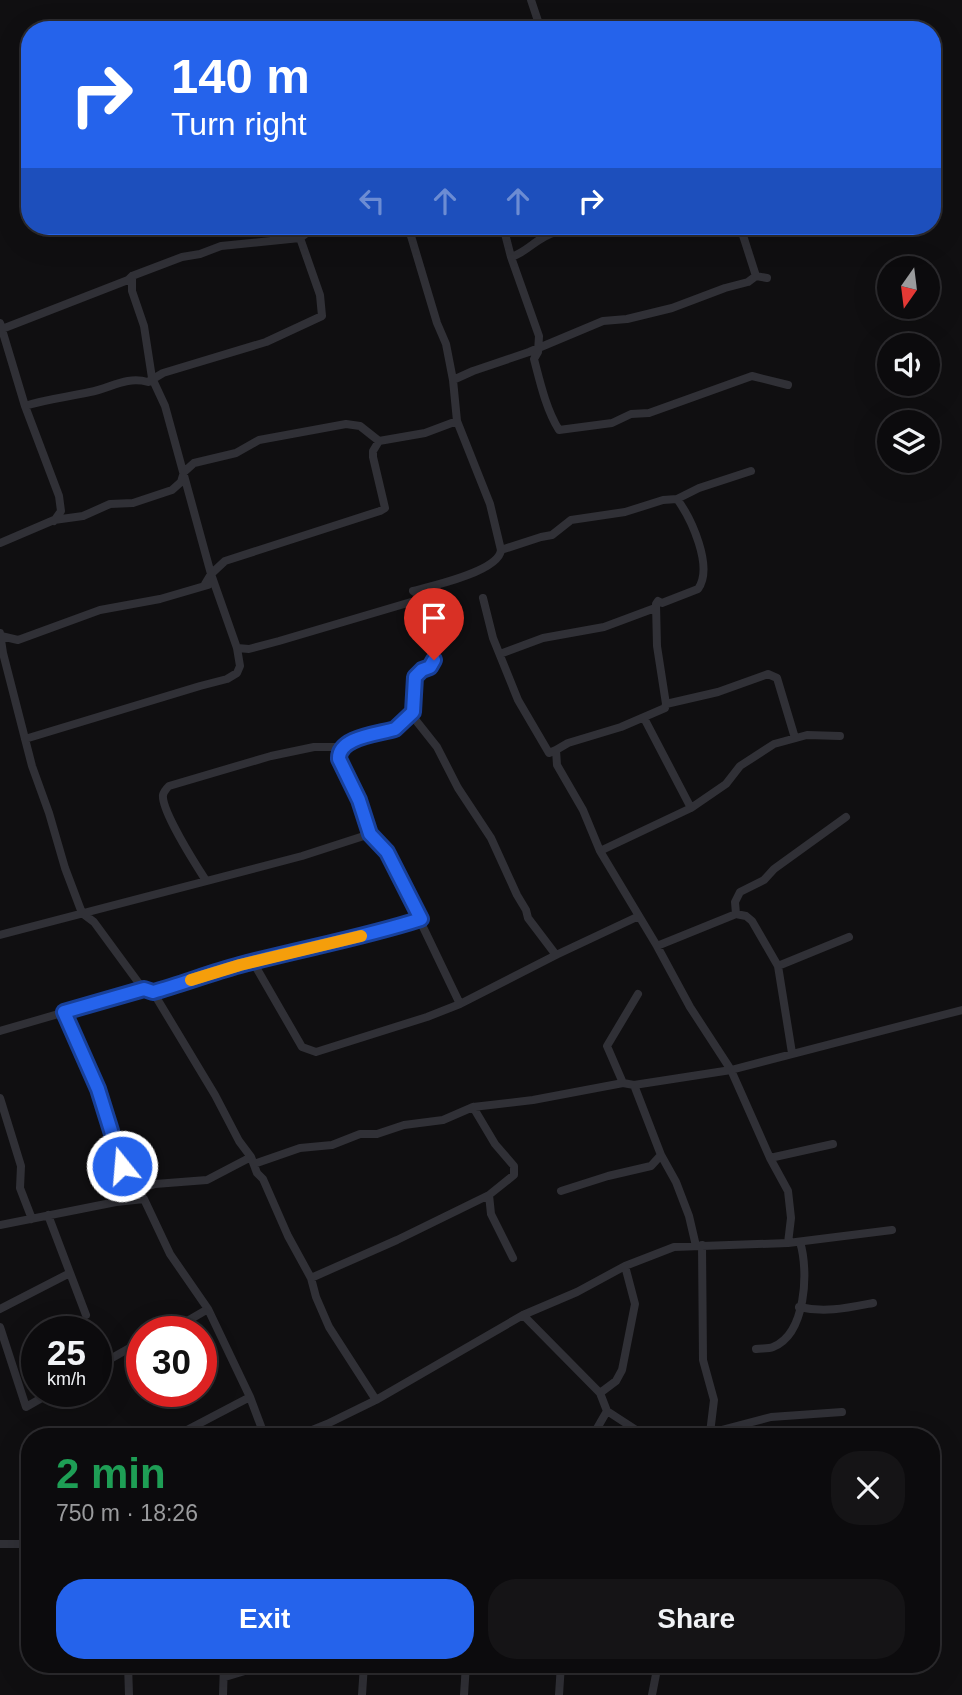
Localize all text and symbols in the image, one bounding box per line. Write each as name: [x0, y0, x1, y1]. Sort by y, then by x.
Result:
icon: right: [56, 49, 147, 140]
text: 140 m: [171, 49, 310, 103]
text: Turn right: [171, 106, 307, 142]
icon: left: [353, 182, 391, 220]
icon: ahead: [426, 182, 464, 220]
icon: ahead: [499, 182, 537, 220]
icon: right: [572, 182, 610, 220]
north arrow: [877, 256, 940, 318]
map controls: [877, 256, 940, 473]
button: sound: [877, 333, 940, 396]
button: layers: [877, 410, 940, 473]
pin: [404, 588, 464, 660]
icon: arrive: [415, 599, 453, 637]
position arrow: [85, 1129, 159, 1203]
speed limit sign: 30: [126, 1316, 217, 1407]
text: 25: [47, 1333, 86, 1372]
text: km/h: [47, 1369, 86, 1389]
text: 2 min: [56, 1450, 166, 1497]
button: close: [831, 1451, 905, 1525]
text: 750 m · 18:26: [56, 1500, 198, 1526]
button: Exit: [56, 1579, 474, 1659]
button: Share: [488, 1579, 905, 1659]

